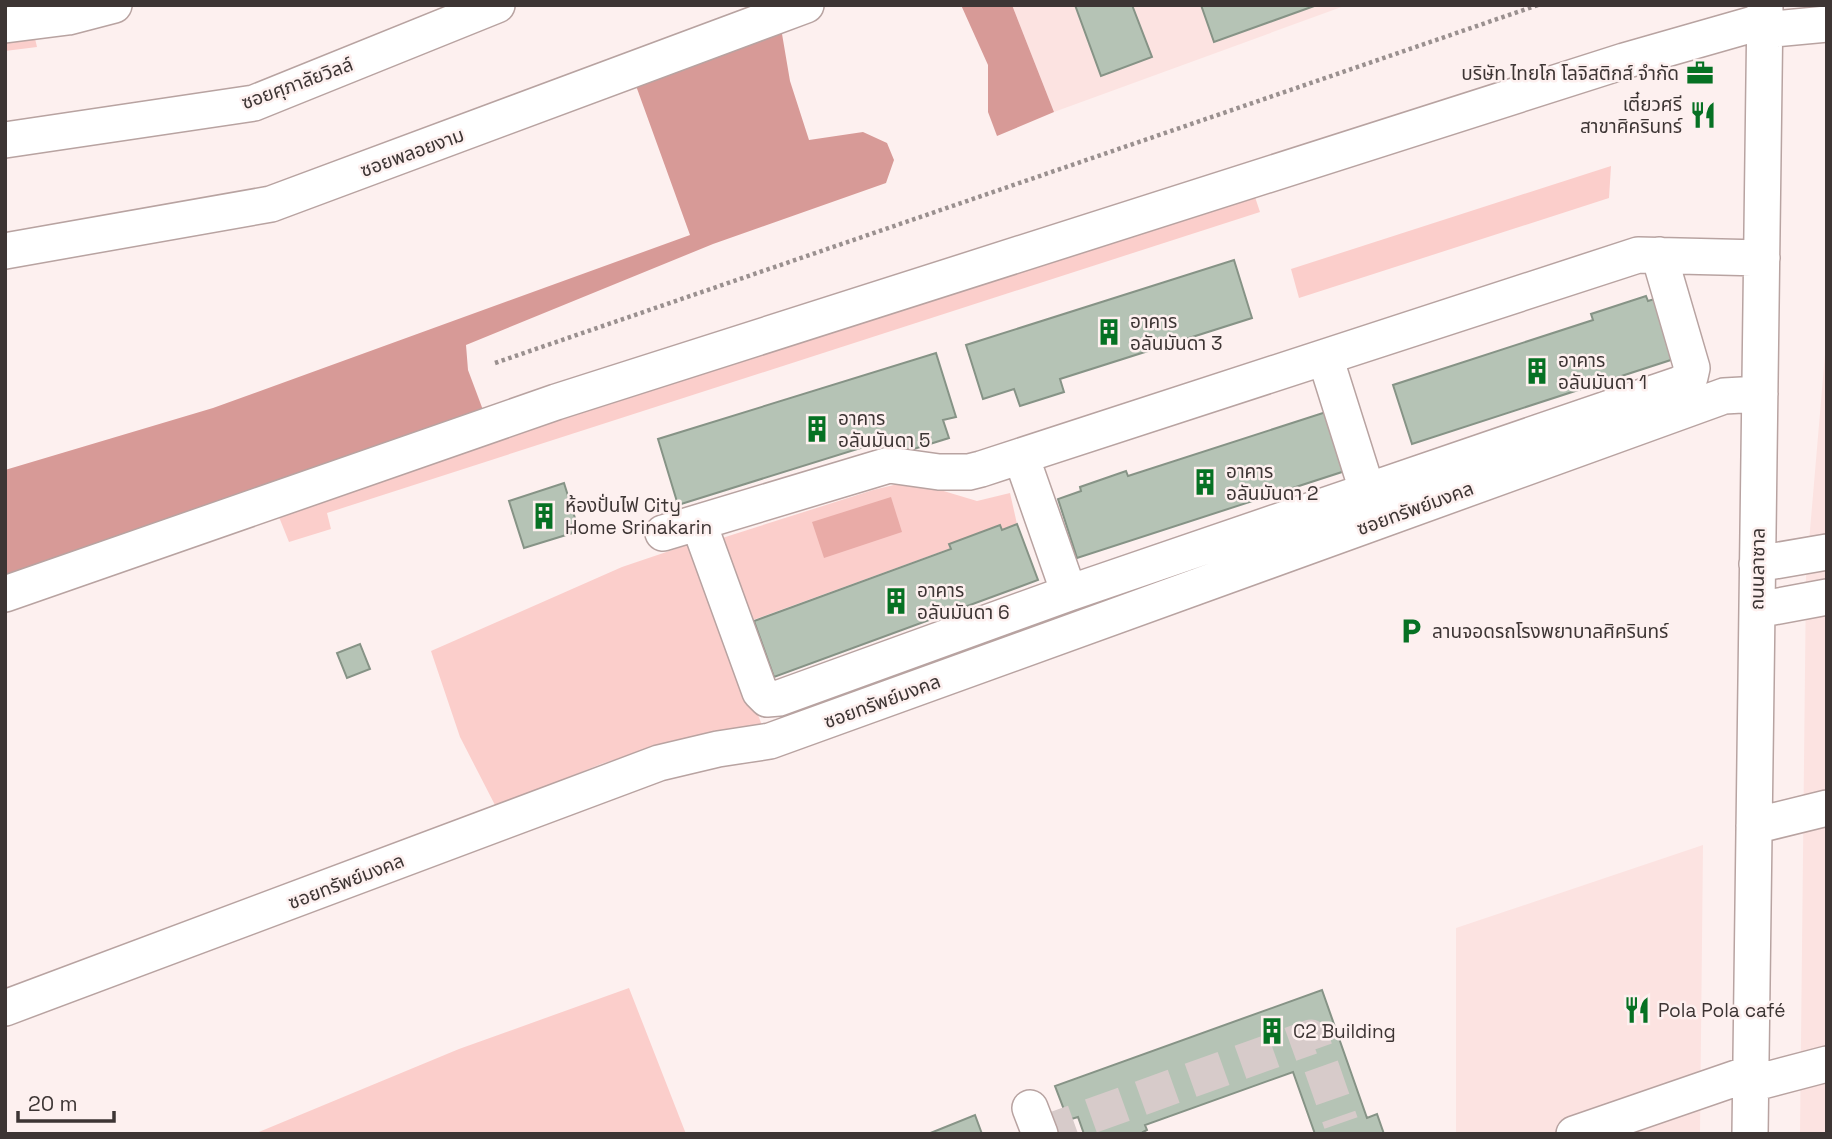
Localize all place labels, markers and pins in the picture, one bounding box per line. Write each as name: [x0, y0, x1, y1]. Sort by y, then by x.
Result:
office icon: บริษัท ไทยโก โลจิสติกส์ จำกัด: [1685, 58, 1715, 88]
place label: บริษัท ไทยโก โลจิสติกส์ จำกัด: [1461, 61, 1679, 86]
place label: เตี๋ยวศรี สาขาศิครินทร์: [1580, 91, 1683, 139]
restaurant icon: เตี๋ยวศรี สาขาศิครินทร์: [1688, 100, 1718, 130]
place label: อาคาร อลันมันดา 3: [1130, 309, 1223, 356]
building icon: อาคาร อลันมันดา 3: [1094, 317, 1124, 347]
place label: อาคาร อลันมันดา 1: [1558, 348, 1647, 395]
building icon: อาคาร อลันมันดา 1: [1522, 356, 1552, 386]
place label: อาคาร อลันมันดา 5: [838, 406, 930, 453]
building icon: อาคาร อลันมันดา 5: [802, 414, 832, 444]
place label: อาคาร อลันมันดา 2: [1226, 459, 1318, 506]
building icon: อาคาร อลันมันดา 2: [1190, 467, 1220, 497]
place label: ห้องปั่นไฟ City Home Srinakarin: [565, 493, 712, 540]
building icon: ห้องปั่นไฟ City Home Srinakarin: [529, 501, 559, 531]
place label: อาคาร อลันมันดา 6: [917, 578, 1010, 625]
building icon: อาคาร อลันมันดา 6: [881, 586, 911, 616]
parking icon: ลานจอดรถโรงพยาบาลศิครินทร์: [1396, 616, 1426, 646]
place label: ลานจอดรถโรงพยาบาลศิครินทร์: [1432, 619, 1669, 644]
restaurant icon: Pola Pola café: [1622, 995, 1652, 1025]
place label: Pola Pola café: [1658, 998, 1786, 1023]
building icon: C2 Building: [1257, 1016, 1287, 1046]
place label: C2 Building: [1293, 1019, 1396, 1044]

